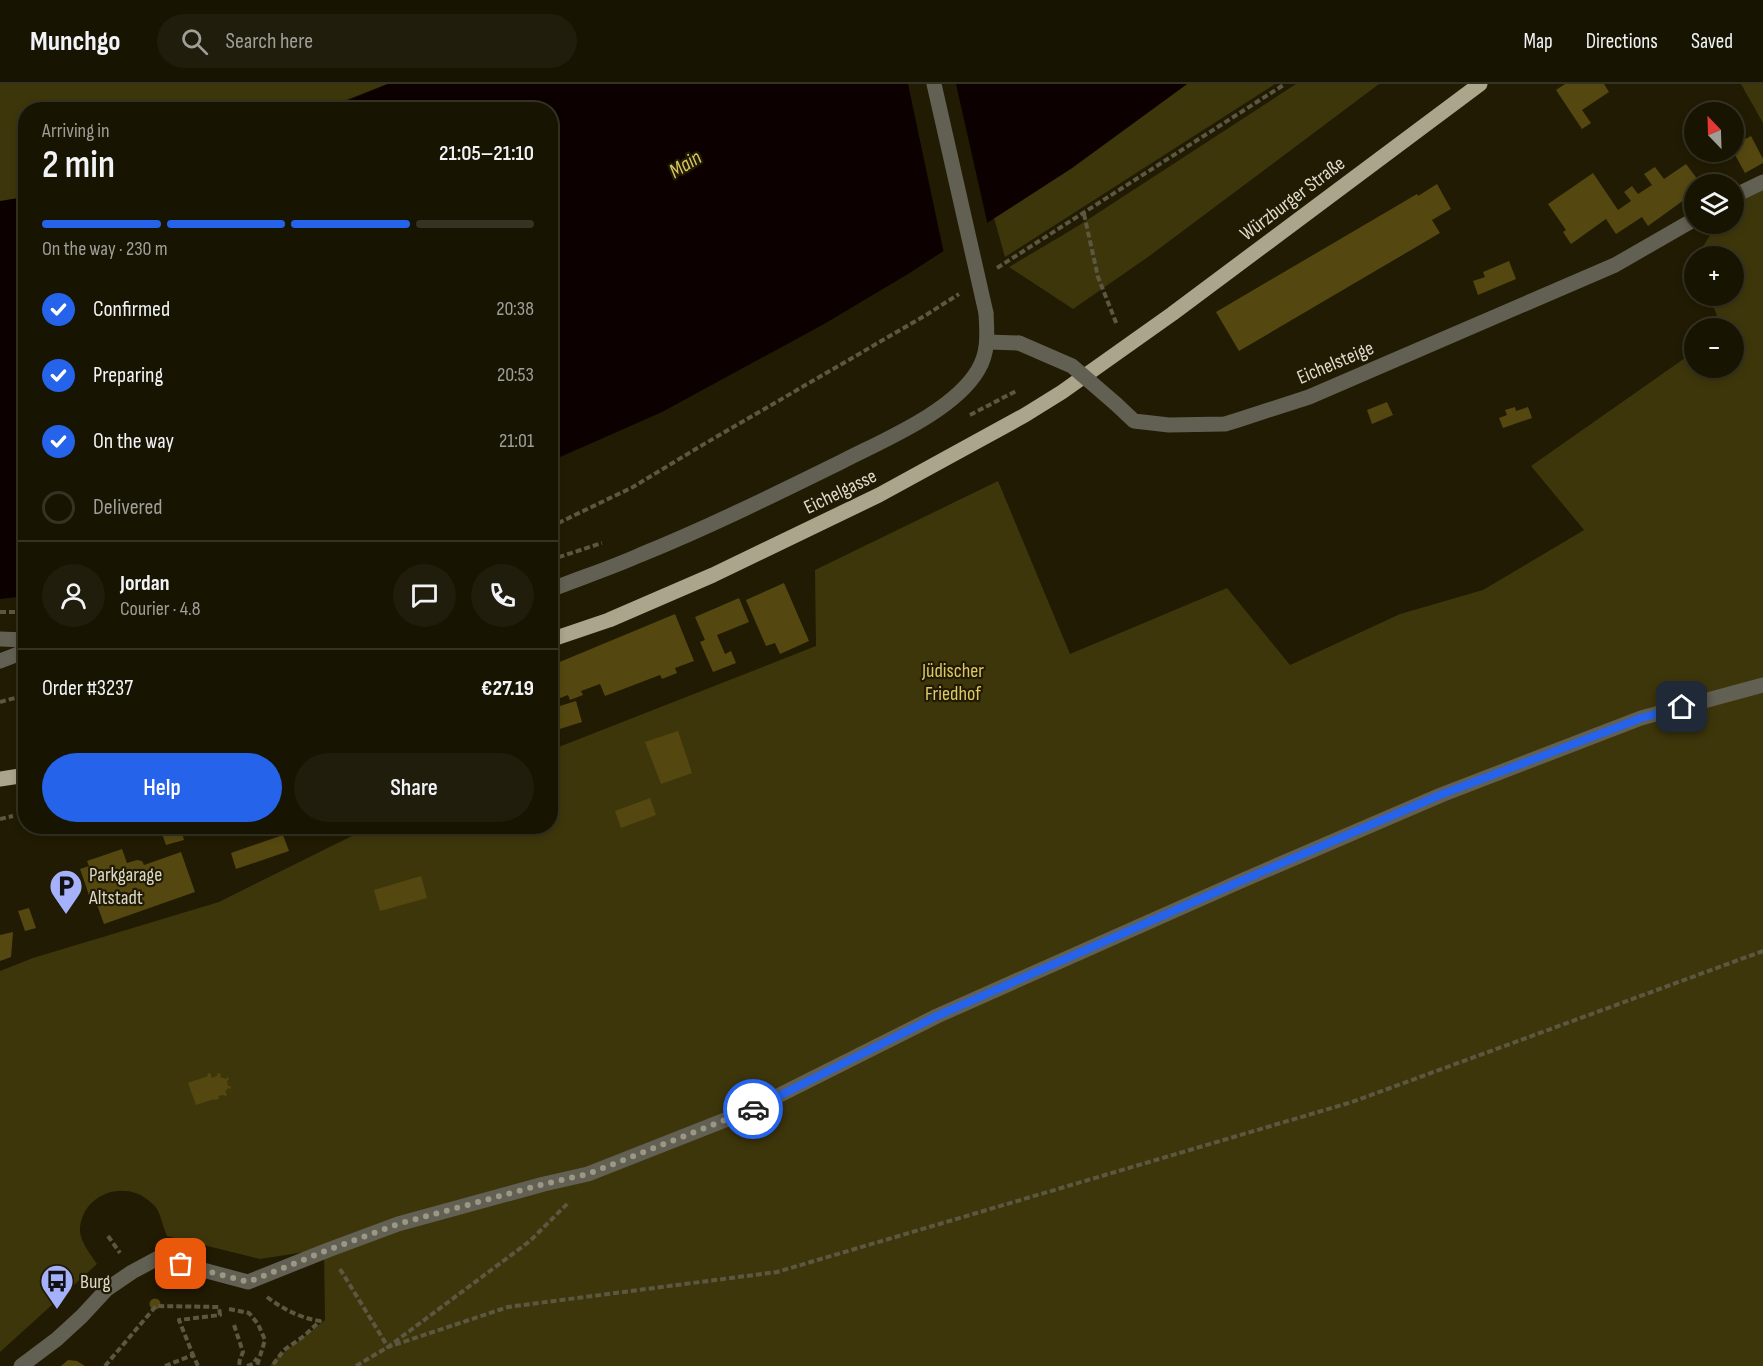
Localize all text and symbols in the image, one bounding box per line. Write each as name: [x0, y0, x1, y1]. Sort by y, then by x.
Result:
search box: [157, 14, 577, 68]
text: Munchgo: [30, 25, 121, 58]
icon: search: [178, 25, 211, 58]
text: Search here: [226, 28, 313, 55]
text: Map: [1523, 29, 1553, 54]
text: Directions: [1586, 29, 1658, 54]
text: Saved: [1691, 29, 1733, 54]
north arrow: [1684, 102, 1744, 162]
map controls: [1684, 102, 1744, 378]
text: Arriving in: [42, 119, 110, 143]
text: 21:05–21:10: [439, 140, 534, 167]
text: 2 min: [42, 142, 115, 189]
water label: Main: [664, 145, 706, 184]
street label: Würzburger Straße: [1235, 152, 1350, 246]
button: layers: [1684, 174, 1744, 234]
text: On the way · 230 m: [42, 237, 168, 261]
button: +: [1684, 246, 1744, 306]
icon: check: [42, 293, 75, 326]
text: Confirmed: [93, 296, 170, 323]
text: 20:38: [496, 297, 534, 321]
button: −: [1684, 318, 1744, 378]
street label: Eichelsteige: [1293, 336, 1377, 390]
icon: check: [42, 359, 75, 392]
text: Preparing: [93, 362, 163, 389]
text: 20:53: [497, 363, 534, 387]
icon: check: [42, 425, 75, 458]
text: On the way: [93, 428, 174, 455]
text: 21:01: [499, 429, 534, 453]
street label: Eichelgasse: [800, 464, 881, 520]
text: Delivered: [93, 494, 162, 521]
button: person: [42, 564, 105, 627]
button: chat: [393, 564, 456, 627]
button: phone: [471, 564, 534, 627]
text: Jordan: [120, 570, 169, 597]
text: Courier · 4.8: [120, 597, 201, 621]
park label: Jüdischer Friedhof: [921, 659, 984, 706]
text: Order #3237: [42, 675, 133, 702]
text: €27.19: [481, 675, 534, 702]
pin: [1656, 681, 1707, 732]
icon: home: [1665, 690, 1698, 723]
button: Help: [42, 753, 282, 822]
button: Share: [294, 753, 534, 822]
place label: Parkgarage Altstadt: [88, 863, 162, 910]
parking icon: Parkgarage Altstadt: [48, 868, 84, 915]
courier: [723, 1079, 783, 1139]
icon: car: [737, 1093, 770, 1126]
pin: [155, 1238, 206, 1289]
icon: bag: [164, 1247, 197, 1280]
bus stop icon: Burg: [39, 1263, 75, 1310]
place label: Burg: [80, 1270, 110, 1294]

